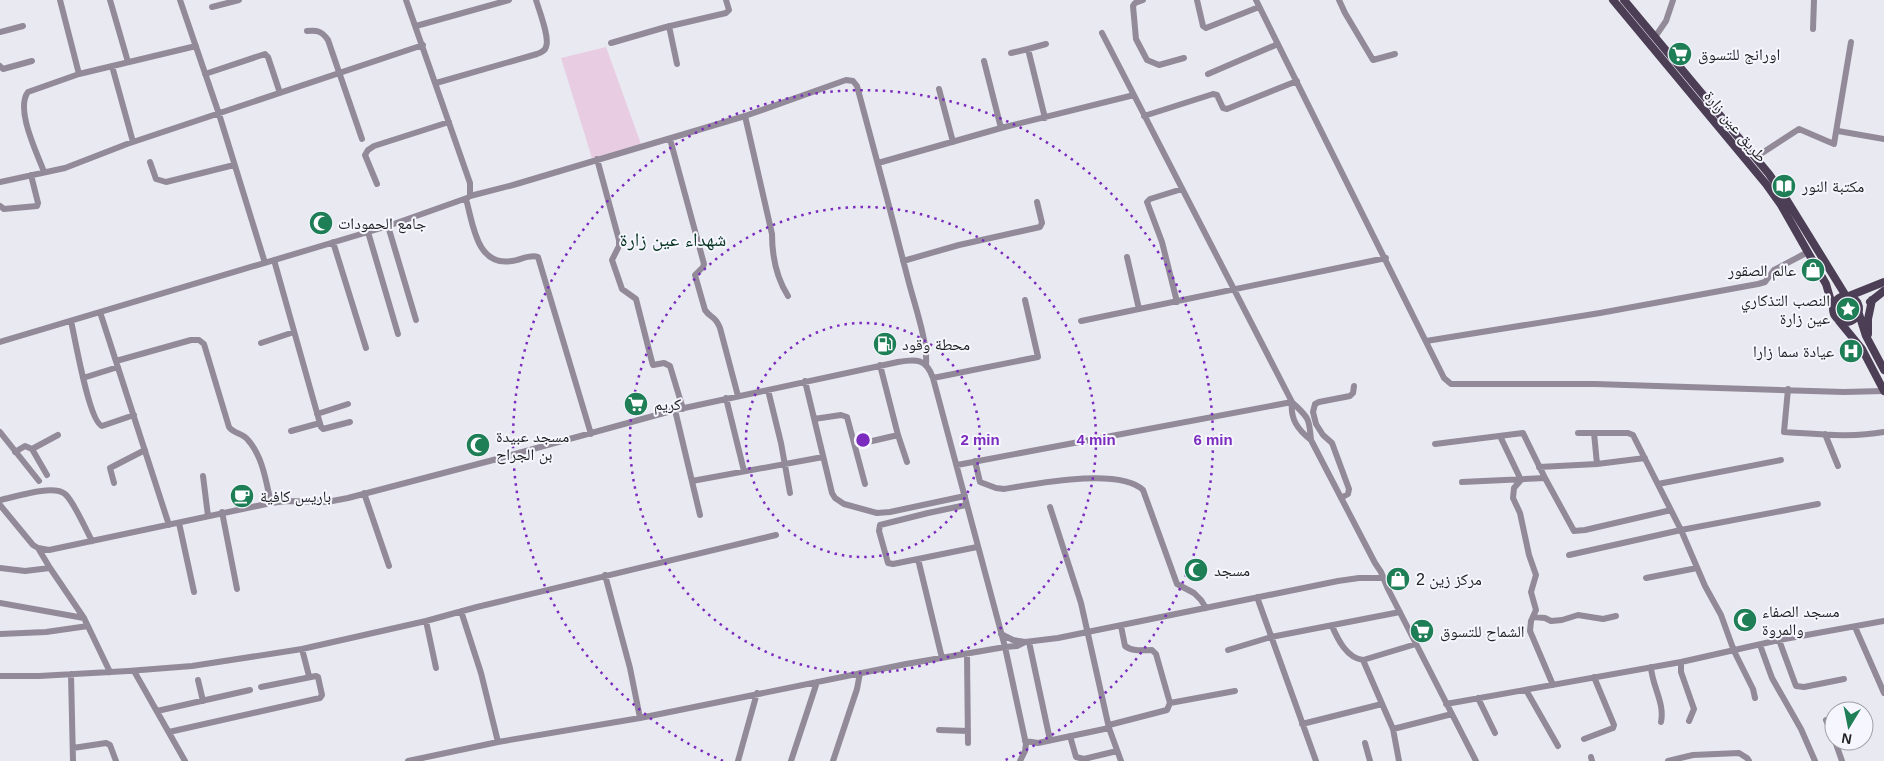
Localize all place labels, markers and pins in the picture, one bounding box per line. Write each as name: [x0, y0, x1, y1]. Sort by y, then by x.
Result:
supermarket icon: اورانج للتسوق: [1667, 41, 1693, 67]
place label: اورانج للتسوق: [1698, 46, 1780, 65]
library icon: مكتبة النور: [1771, 173, 1797, 199]
place label: مكتبة النور: [1801, 178, 1864, 196]
mosque icon: جامع الحمودات: [308, 210, 334, 236]
place label: جامع الحمودات: [338, 215, 426, 234]
shop icon: عالم الصقور: [1800, 257, 1826, 283]
place label: عالم الصقور: [1727, 262, 1796, 281]
place label: النصب التذكاري عين زارة: [1741, 292, 1830, 329]
place icon: النصب التذكاري عين زارة: [1835, 296, 1861, 322]
fuel station icon: محطة وقود: [872, 331, 898, 357]
place label: محطة وقود: [902, 336, 970, 354]
hospital icon: عيادة سما زارا: [1838, 338, 1864, 364]
place label: عيادة سما زارا: [1753, 343, 1834, 361]
supermarket icon: كريم: [623, 391, 649, 417]
place label: كريم: [654, 396, 681, 415]
place label: مسجد عبيدة بن الجراح: [496, 428, 569, 465]
centre of rings: [854, 431, 872, 449]
mosque icon: مسجد عبيدة بن الجراح: [465, 432, 491, 458]
cafe icon: باريس كافية: [229, 483, 255, 509]
place label: باريس كافية: [260, 488, 331, 507]
mosque icon: مسجد: [1183, 557, 1209, 583]
place label: مسجد: [1214, 562, 1250, 579]
shop icon: مركز زين 2: [1385, 566, 1411, 592]
place label: مركز زين 2: [1416, 571, 1482, 590]
place label: مسجد الصفاء والمروة: [1762, 603, 1839, 639]
mosque icon: مسجد الصفاء والمروة: [1732, 607, 1758, 633]
supermarket icon: الشماح للتسوق: [1409, 618, 1435, 644]
place label: الشماح للتسوق: [1440, 623, 1525, 642]

